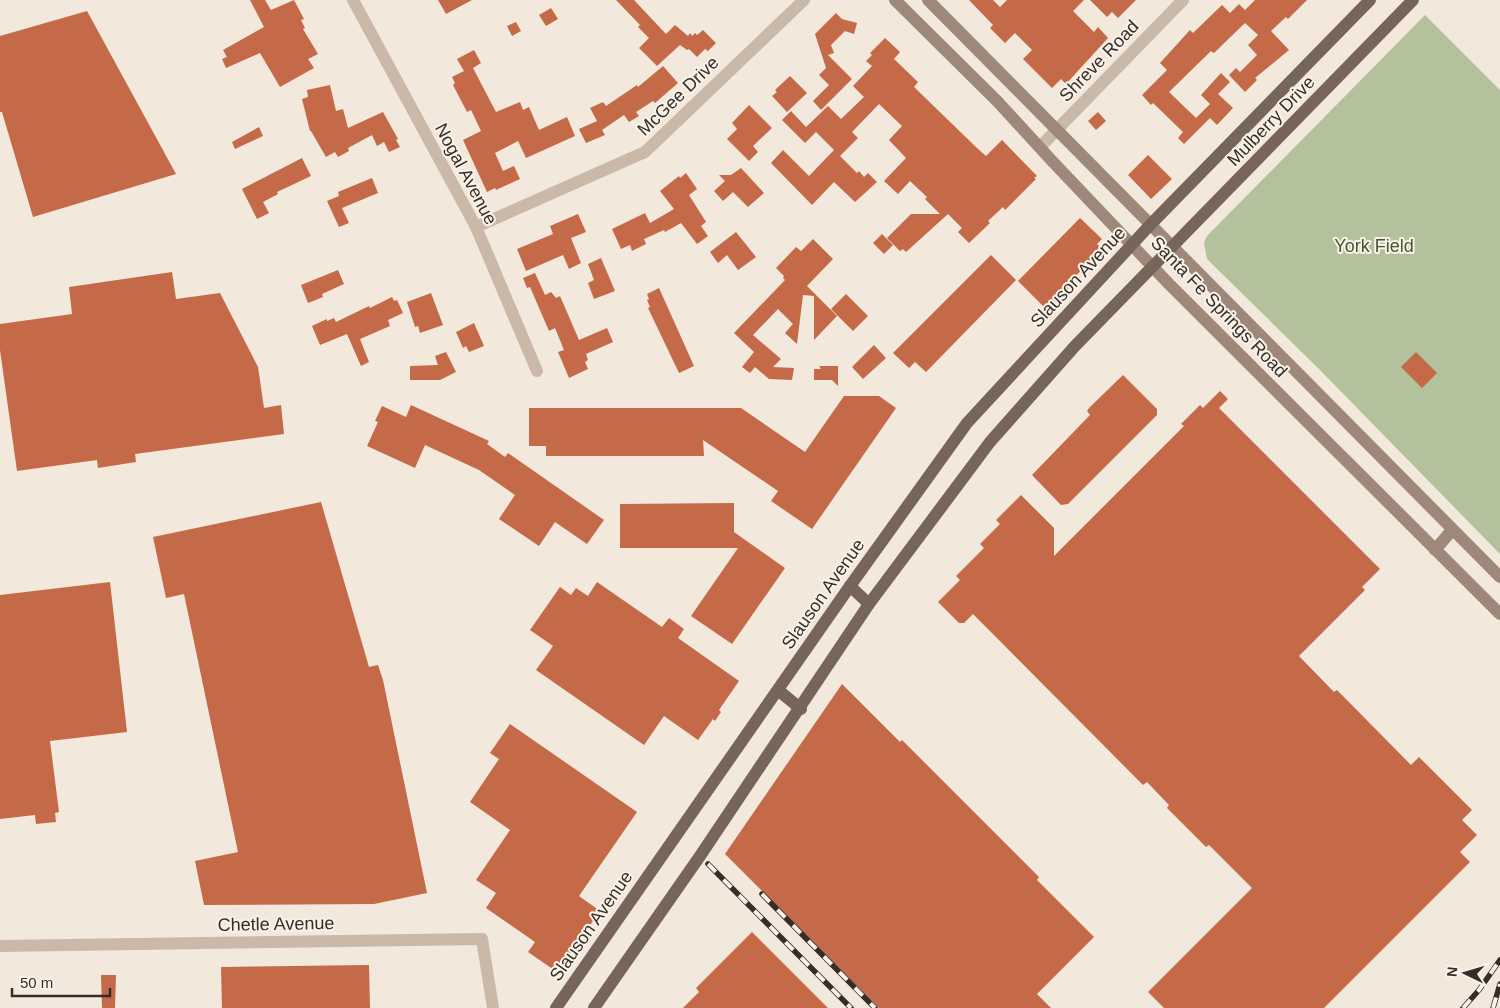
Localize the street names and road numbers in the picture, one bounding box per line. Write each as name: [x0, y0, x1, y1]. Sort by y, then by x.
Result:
street label: Shreve Road: [1055, 16, 1143, 106]
street label: McGee Drive: [633, 52, 723, 140]
street label: Mulberry Drive: [1223, 72, 1319, 170]
street label: Nogal Avenue: [431, 120, 501, 228]
street label: Slauson Avenue: [1026, 223, 1130, 331]
street label: Santa Fe Springs Road: [1147, 233, 1291, 381]
street label: Slauson Avenue: [778, 535, 868, 653]
street label: Slauson Avenue: [546, 867, 636, 985]
street label: Chetle Avenue: [217, 913, 335, 935]

